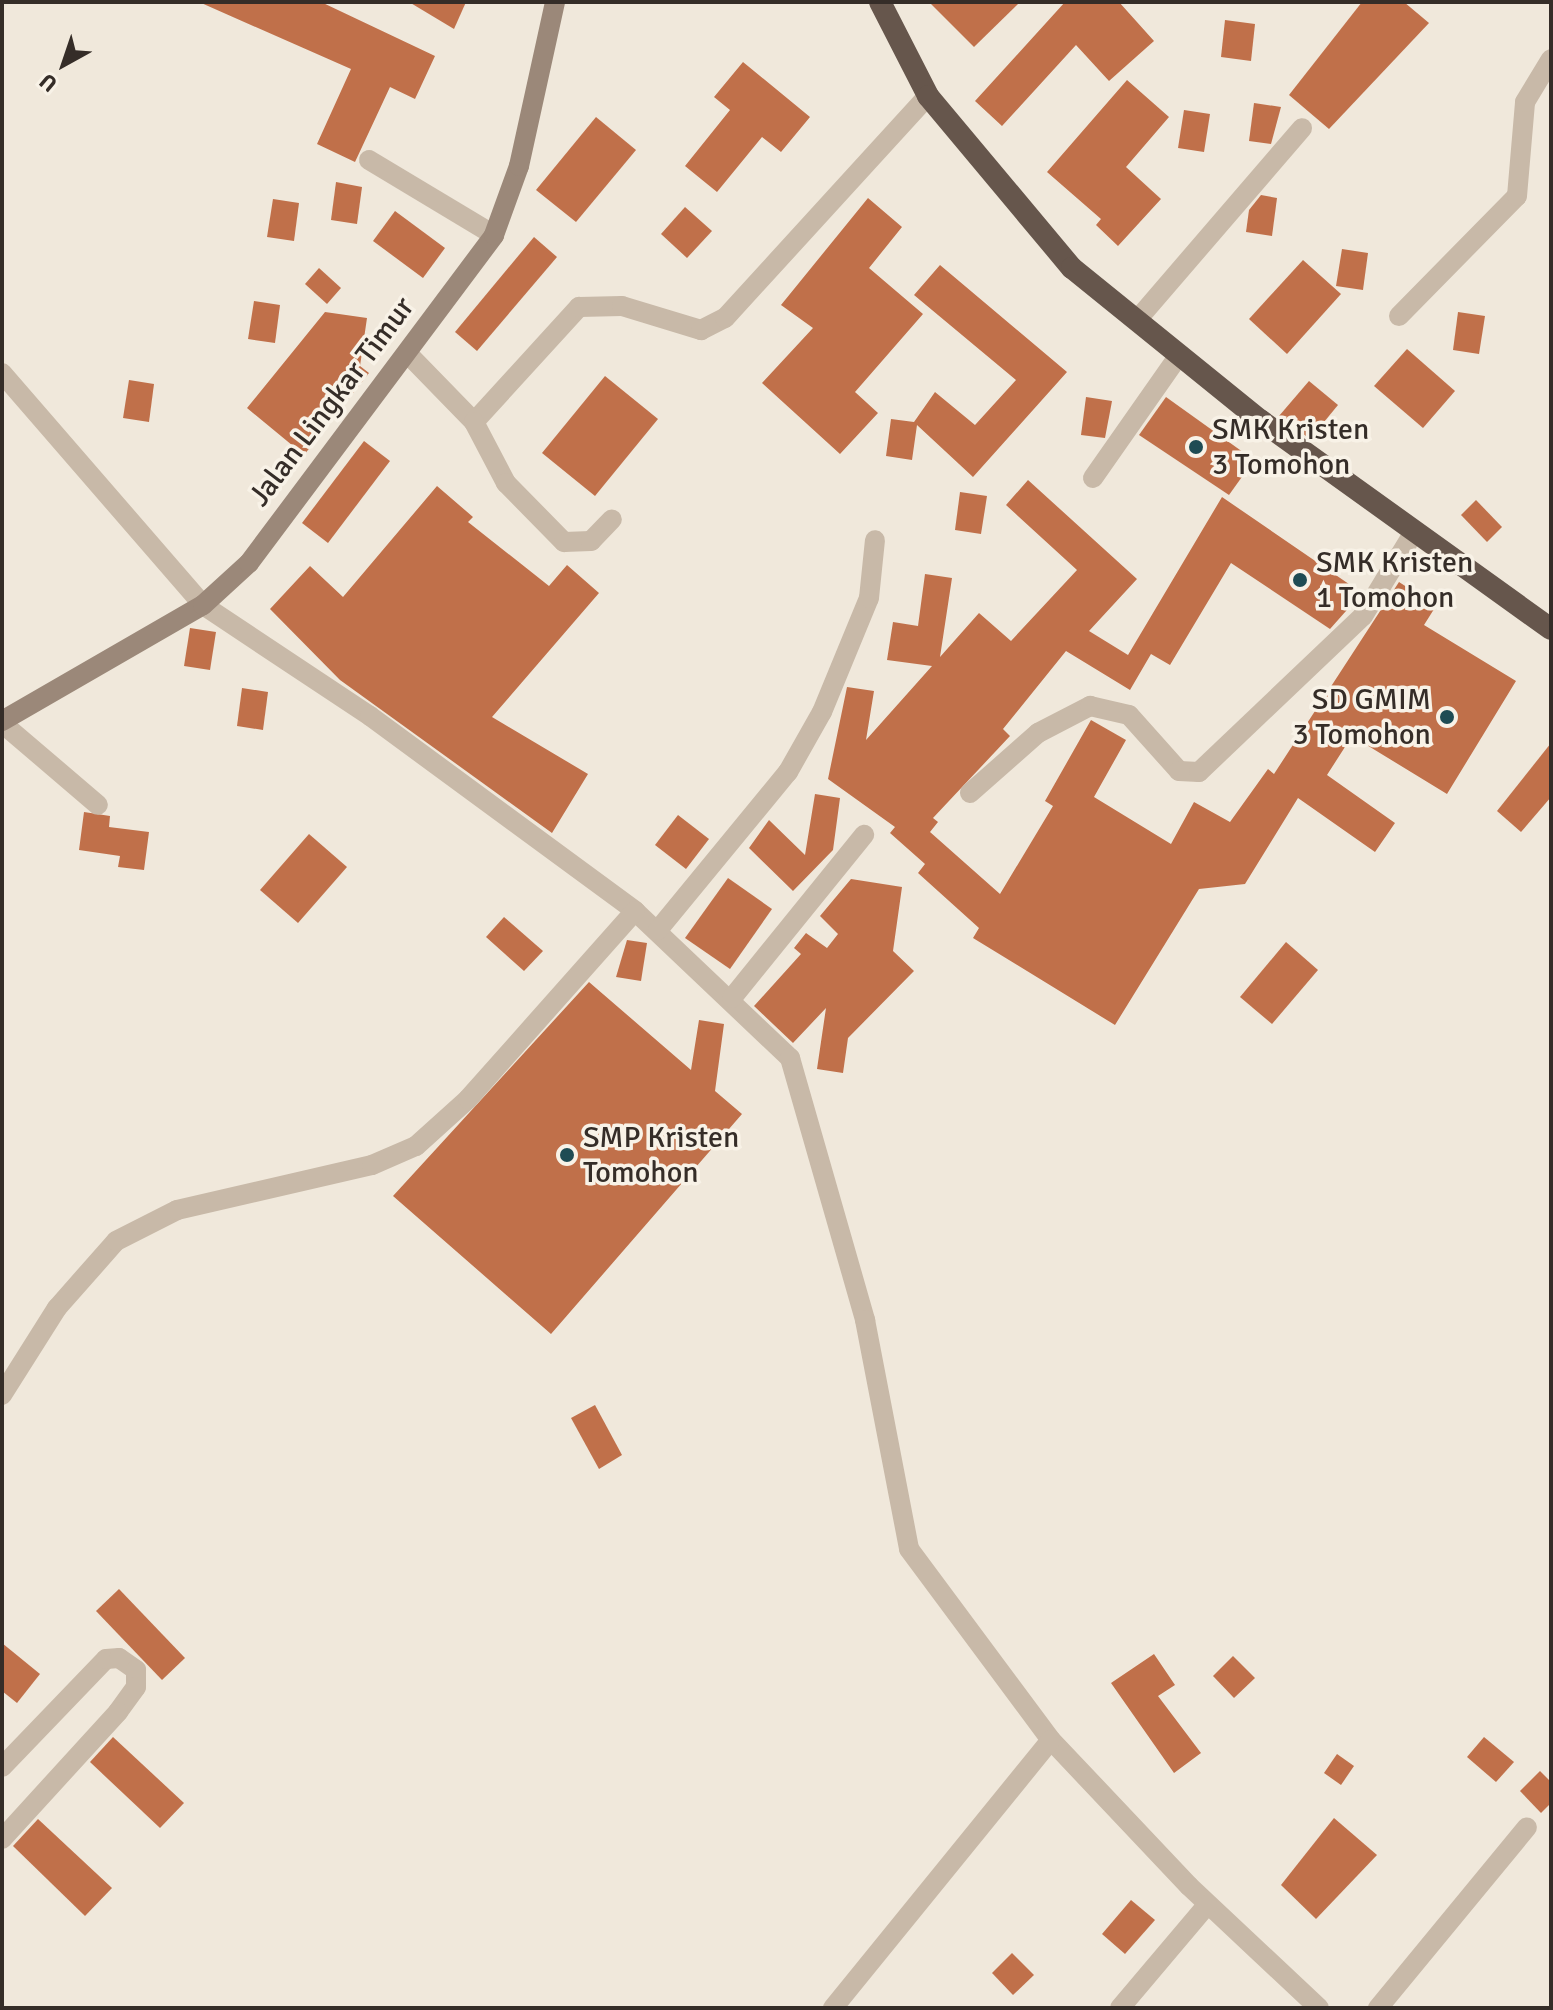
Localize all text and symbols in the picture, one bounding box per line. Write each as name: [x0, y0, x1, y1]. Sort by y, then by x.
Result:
north arrow: [24, 24, 104, 104]
text: U: [34, 68, 63, 98]
street label: Jalan Lingkar Timur: [242, 290, 422, 514]
place label: SMK Kristen 3 Tomohon: [1212, 412, 1369, 482]
marker: SMK Kristen 3 Tomohon: [1187, 438, 1205, 456]
place label: SMK Kristen 1 Tomohon: [1316, 545, 1473, 616]
marker: SMK Kristen 1 Tomohon: [1291, 571, 1309, 589]
place label: SD GMIM 3 Tomohon: [1293, 682, 1431, 752]
marker: SD GMIM 3 Tomohon: [1438, 708, 1456, 726]
place label: SMP Kristen Tomohon: [583, 1120, 739, 1190]
marker: SMP Kristen Tomohon: [558, 1146, 576, 1164]

